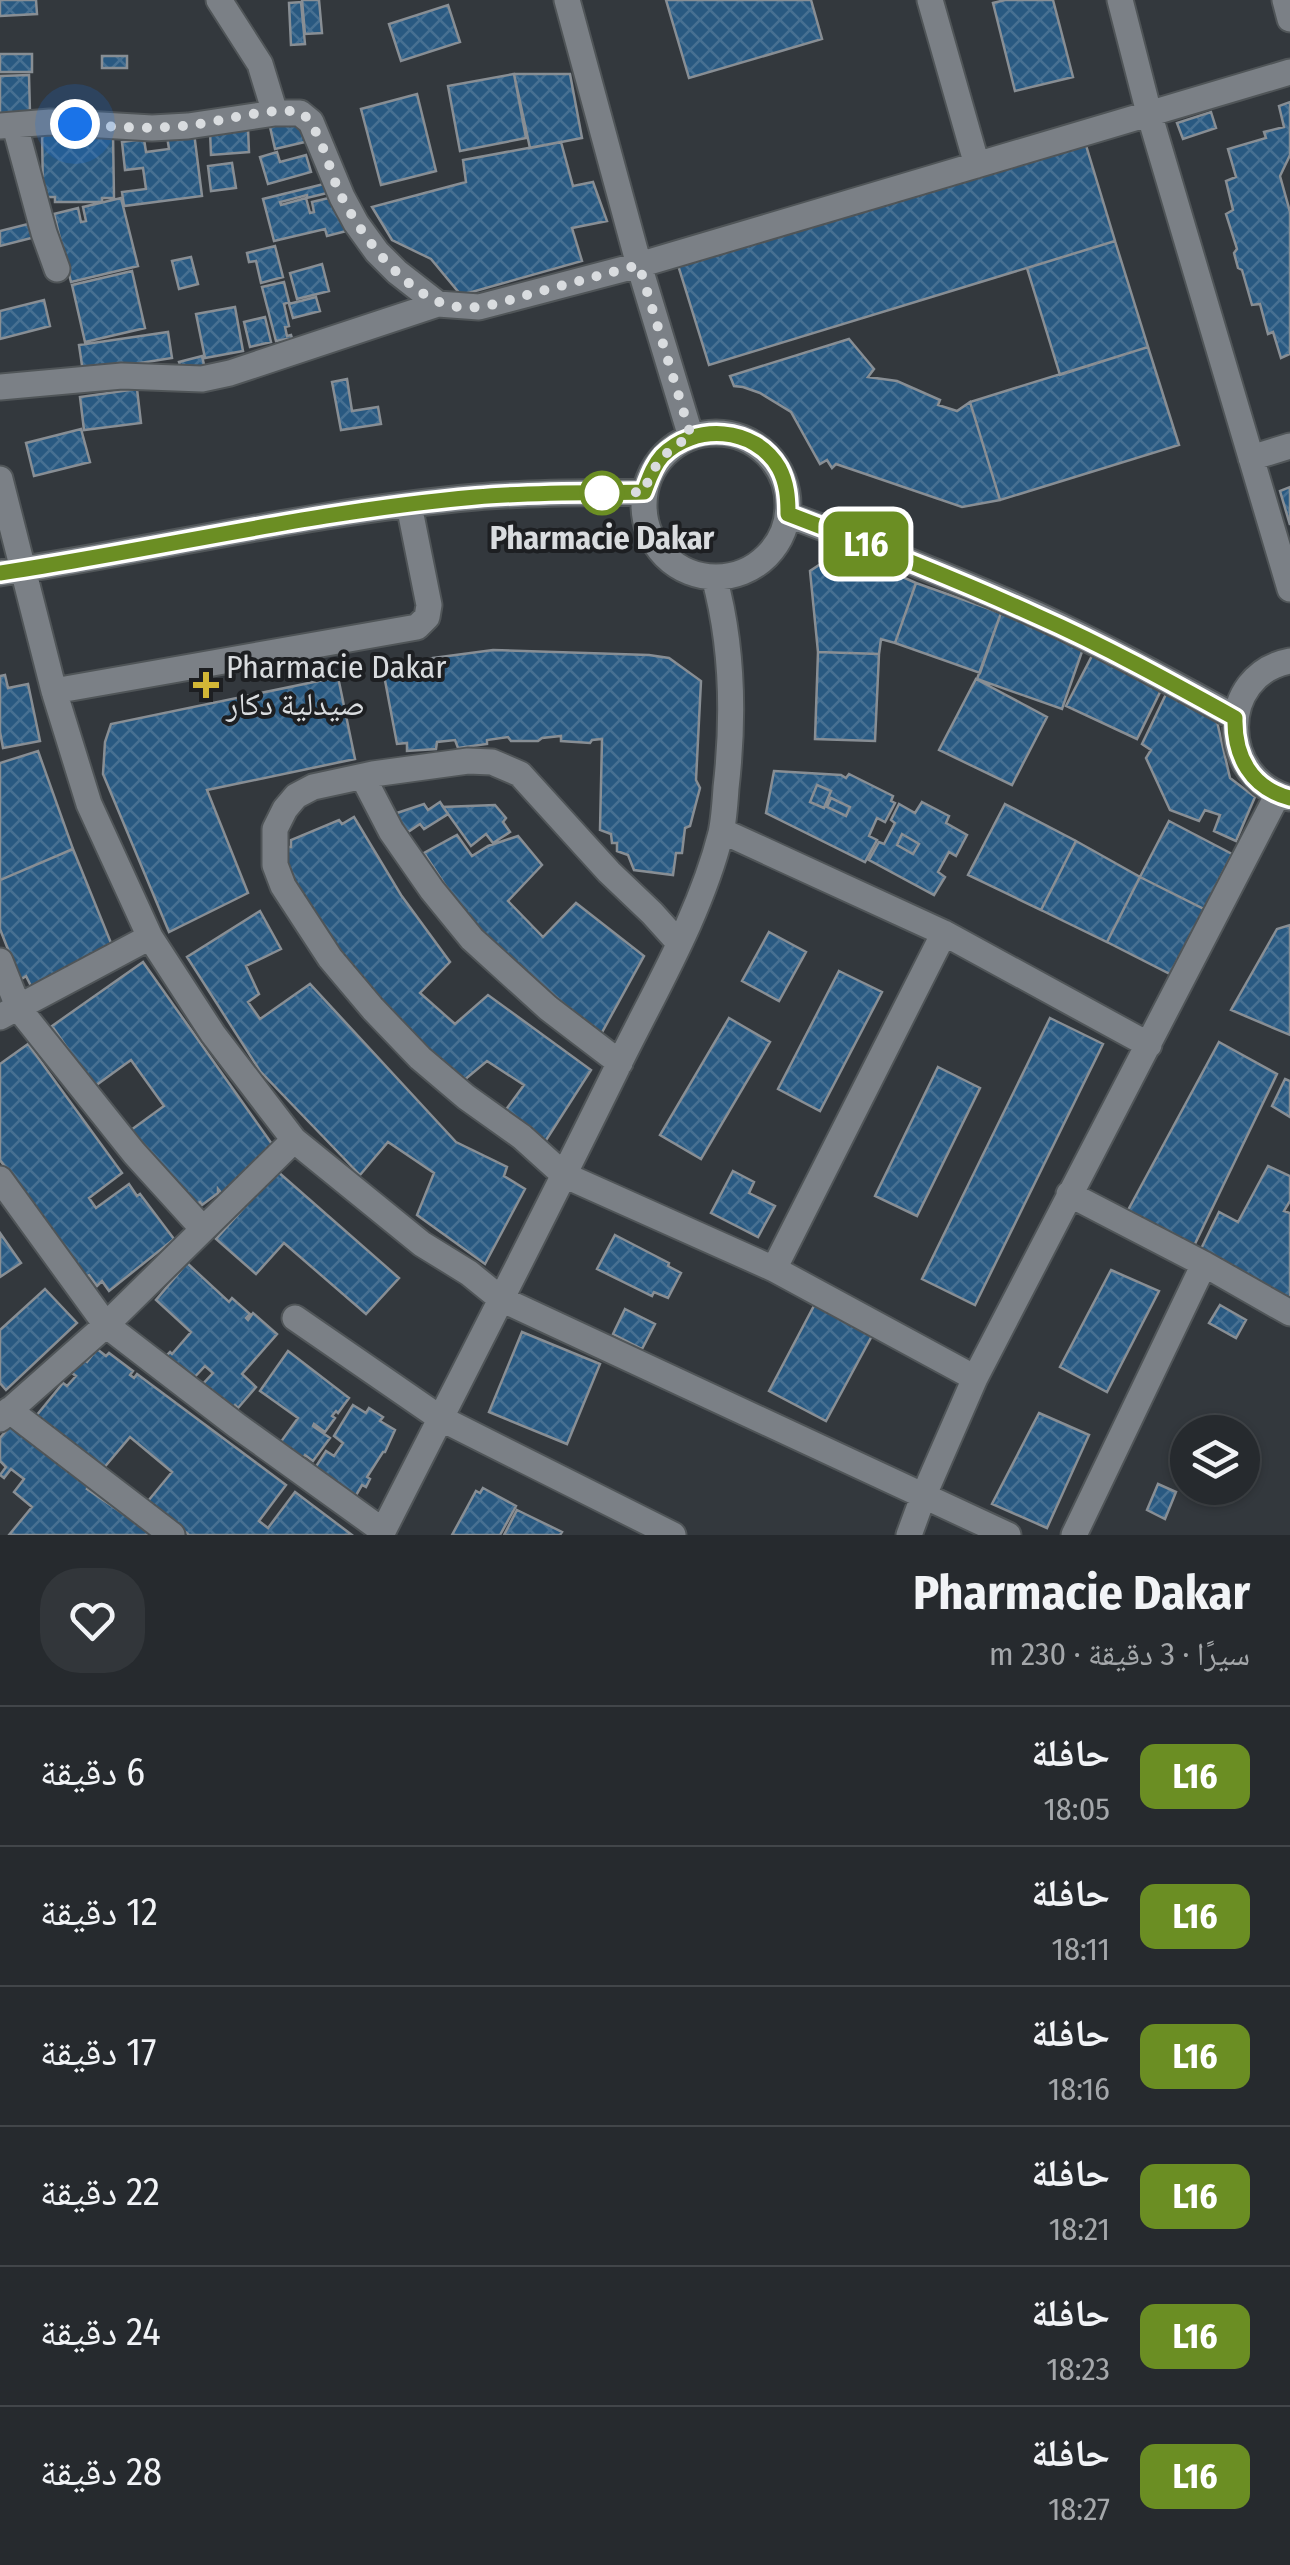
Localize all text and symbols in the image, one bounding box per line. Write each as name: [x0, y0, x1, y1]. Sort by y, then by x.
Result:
your location: [50, 99, 100, 149]
marker: Pharmacie Dakar: [581, 472, 623, 514]
line badge: L16: [808, 512, 924, 576]
place label: Pharmacie Dakar: [490, 519, 715, 557]
text: L16: [843, 523, 889, 565]
place label: Pharmacie Dakar صيدلية دكار: [225, 648, 446, 723]
marker: Pharmacie Dakar صيدلية دكار: [195, 674, 217, 696]
map controls: [1170, 1415, 1260, 1505]
button: layers: [1170, 1415, 1260, 1505]
text: Pharmacie Dakar: [913, 1564, 1250, 1622]
button: heart: [40, 1568, 145, 1673]
text: سيرًا · 3 دقيقة · 230 m: [989, 1635, 1250, 1673]
text: حافلة: [1031, 1730, 1110, 1776]
text: 6 دقيقة: [40, 1749, 145, 1795]
text: L16: [1172, 1755, 1218, 1797]
text: 18:05: [1043, 1790, 1110, 1828]
text: حافلة: [1031, 1870, 1110, 1916]
text: 12 دقيقة: [40, 1889, 158, 1935]
text: L16: [1172, 1895, 1218, 1937]
text: 18:11: [1052, 1930, 1110, 1968]
text: حافلة: [1031, 2010, 1110, 2056]
text: 17 دقيقة: [40, 2029, 156, 2075]
text: L16: [1172, 2035, 1218, 2077]
text: 18:16: [1048, 2070, 1110, 2108]
text: حافلة: [1031, 2150, 1110, 2196]
text: 22 دقيقة: [40, 2169, 160, 2215]
text: L16: [1172, 2175, 1218, 2217]
text: 18:21: [1049, 2210, 1110, 2248]
text: حافلة: [1031, 2290, 1110, 2336]
text: 24 دقيقة: [40, 2309, 161, 2355]
text: L16: [1172, 2315, 1218, 2357]
text: 18:23: [1046, 2350, 1110, 2388]
text: حافلة: [1031, 2430, 1110, 2476]
text: 28 دقيقة: [40, 2449, 162, 2495]
text: L16: [1172, 2455, 1218, 2497]
text: 18:27: [1048, 2490, 1110, 2528]

